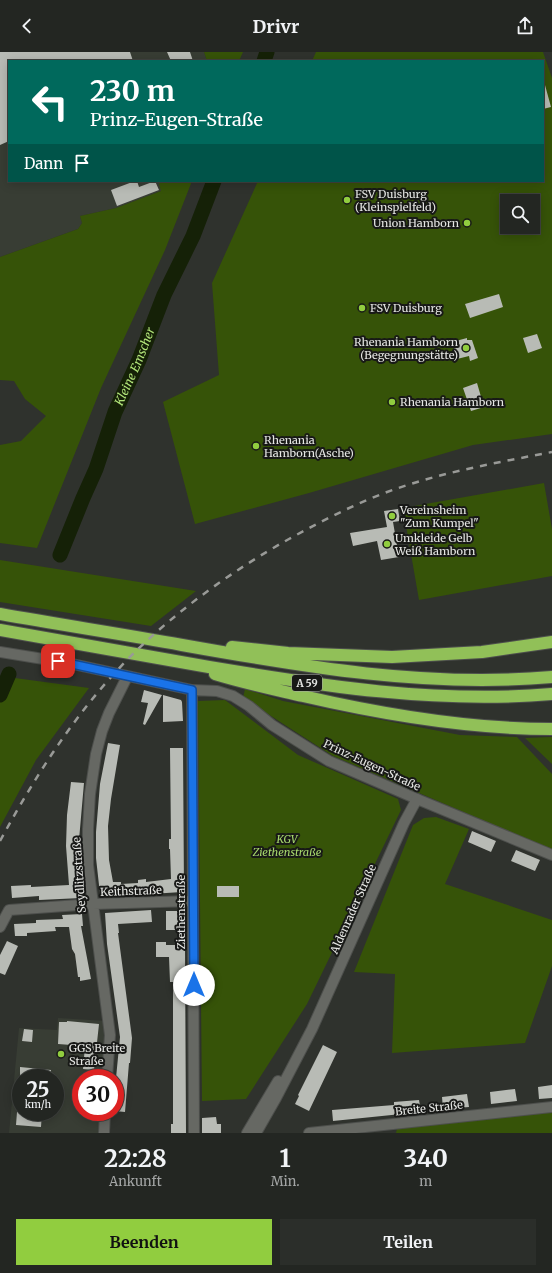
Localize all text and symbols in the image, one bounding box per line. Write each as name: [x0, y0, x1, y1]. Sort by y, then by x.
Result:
icon: back: [16, 15, 38, 37]
text: Drivr: [253, 15, 299, 38]
icon: share: [514, 15, 536, 37]
text: 230 m: [90, 73, 175, 109]
icon: left: [24, 76, 76, 128]
text: Prinz-Eugen-Straße: [90, 108, 263, 131]
icon: arrive: [71, 152, 93, 174]
text: Dann: [24, 154, 63, 173]
place label: FSV Duisburg (Kleinspielfeld): [355, 187, 436, 214]
map controls: [500, 194, 540, 234]
button: search: [500, 194, 540, 234]
marker: FSV Duisburg (Kleinspielfeld): [342, 195, 352, 205]
place label: Union Hamborn: [373, 216, 460, 230]
marker: Union Hamborn: [462, 218, 472, 228]
place label: FSV Duisburg: [370, 301, 442, 315]
marker: FSV Duisburg: [357, 303, 367, 313]
water label: Kleine Emscher: [111, 324, 158, 409]
place label: Rhenania Hamborn (Begegnungstätte): [354, 335, 459, 362]
marker: Rhenania Hamborn (Begegnungstätte): [461, 343, 471, 353]
place label: Rhenania Hamborn: [400, 395, 505, 409]
marker: Rhenania Hamborn: [387, 397, 397, 407]
place label: Rhenania Hamborn(Asche): [264, 433, 354, 460]
marker: Rhenania Hamborn(Asche): [251, 441, 261, 451]
place label: Vereinsheim "Zum Kumpel": [399, 503, 479, 530]
marker: Vereinsheim "Zum Kumpel": [387, 511, 397, 521]
place label: Umkleide Gelb Weiß Hamborn: [394, 531, 476, 558]
marker: Umkleide Gelb Weiß Hamborn: [382, 539, 392, 549]
pin: [41, 644, 75, 678]
icon: arrive: [47, 650, 69, 672]
road number: A 59: [292, 675, 322, 691]
street label: Prinz-Eugen-Straße: [321, 736, 423, 794]
park label: KGV Ziethenstraße: [252, 832, 322, 859]
street label: Seydlitzstraße: [69, 836, 89, 913]
street label: Aldenrader Straße: [327, 862, 379, 957]
street label: Ziethenstraße: [174, 875, 188, 949]
street label: Keithstraße: [100, 883, 162, 899]
position arrow: [173, 964, 215, 1006]
place label: GGS Breite Straße: [69, 1041, 125, 1068]
marker: GGS Breite Straße: [56, 1049, 66, 1059]
speed limit sign: 30: [72, 1069, 124, 1121]
text: 25: [27, 1077, 49, 1102]
street label: Breite Straße: [394, 1097, 464, 1119]
text: km/h: [25, 1098, 51, 1111]
text: 22:28: [104, 1143, 167, 1174]
text: 1: [280, 1143, 291, 1174]
text: 340: [404, 1143, 448, 1174]
text: Ankunft: [109, 1173, 162, 1190]
text: Min.: [271, 1173, 300, 1190]
text: m: [419, 1173, 432, 1190]
button: Beenden: [16, 1219, 272, 1265]
button: Teilen: [280, 1219, 536, 1265]

